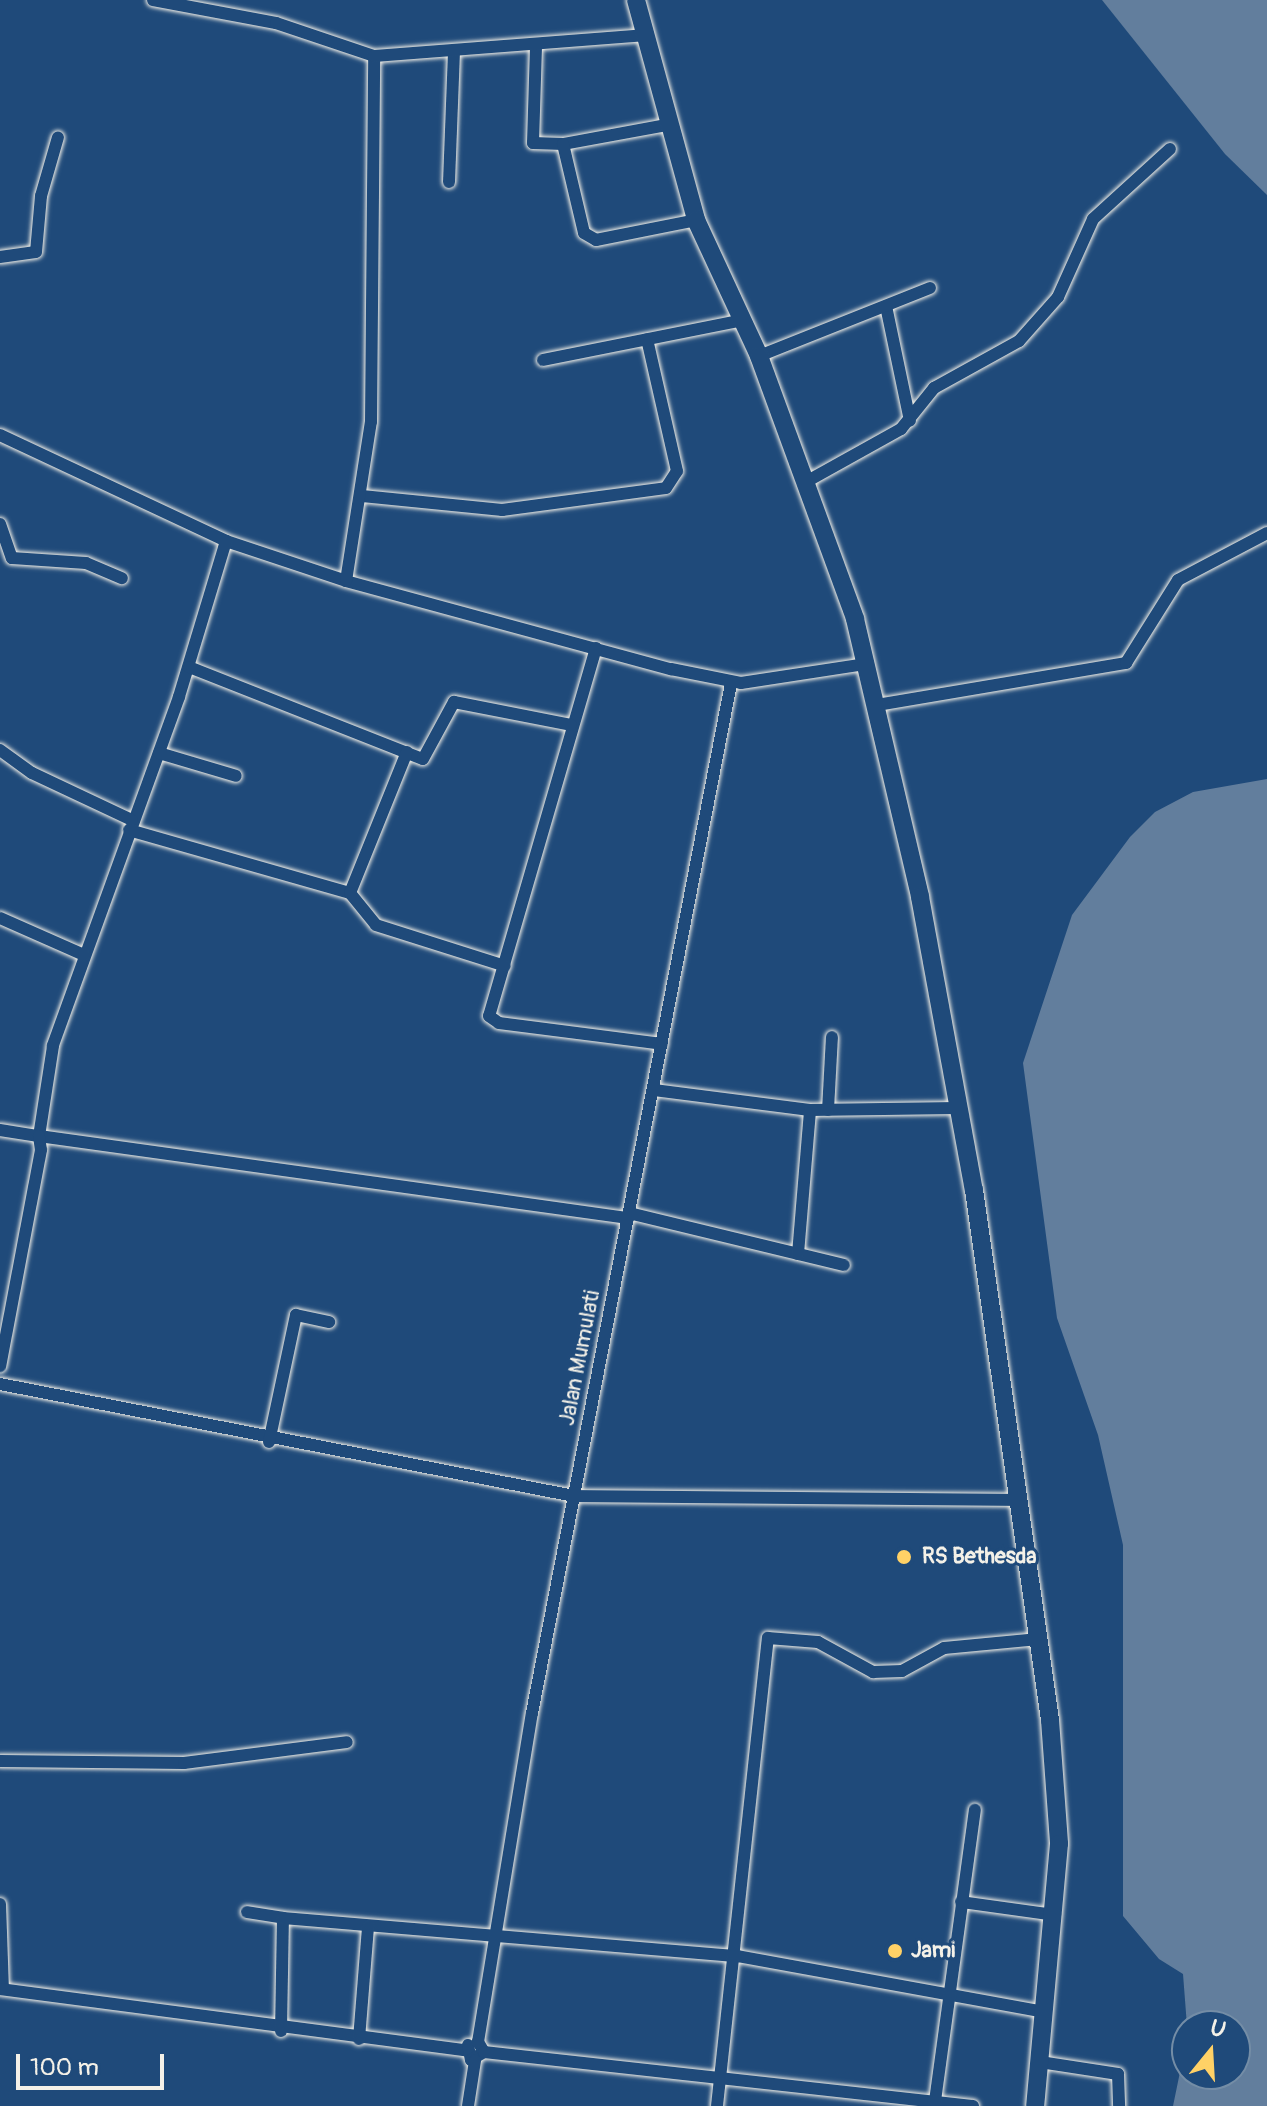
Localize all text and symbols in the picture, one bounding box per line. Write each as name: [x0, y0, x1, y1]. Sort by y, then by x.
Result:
street label: Jalan Mumulati: [554, 1288, 606, 1428]
place label: RS Bethesda: [922, 1544, 1037, 1570]
marker: RS Bethesda: [893, 1546, 915, 1568]
place label: Jami: [911, 1938, 955, 1964]
marker: Jami: [886, 1942, 904, 1960]
north arrow: [1171, 2010, 1251, 2090]
text: U: [1207, 2014, 1229, 2045]
scale bar: [20, 2038, 168, 2088]
text: 100 m: [30, 2053, 99, 2082]

